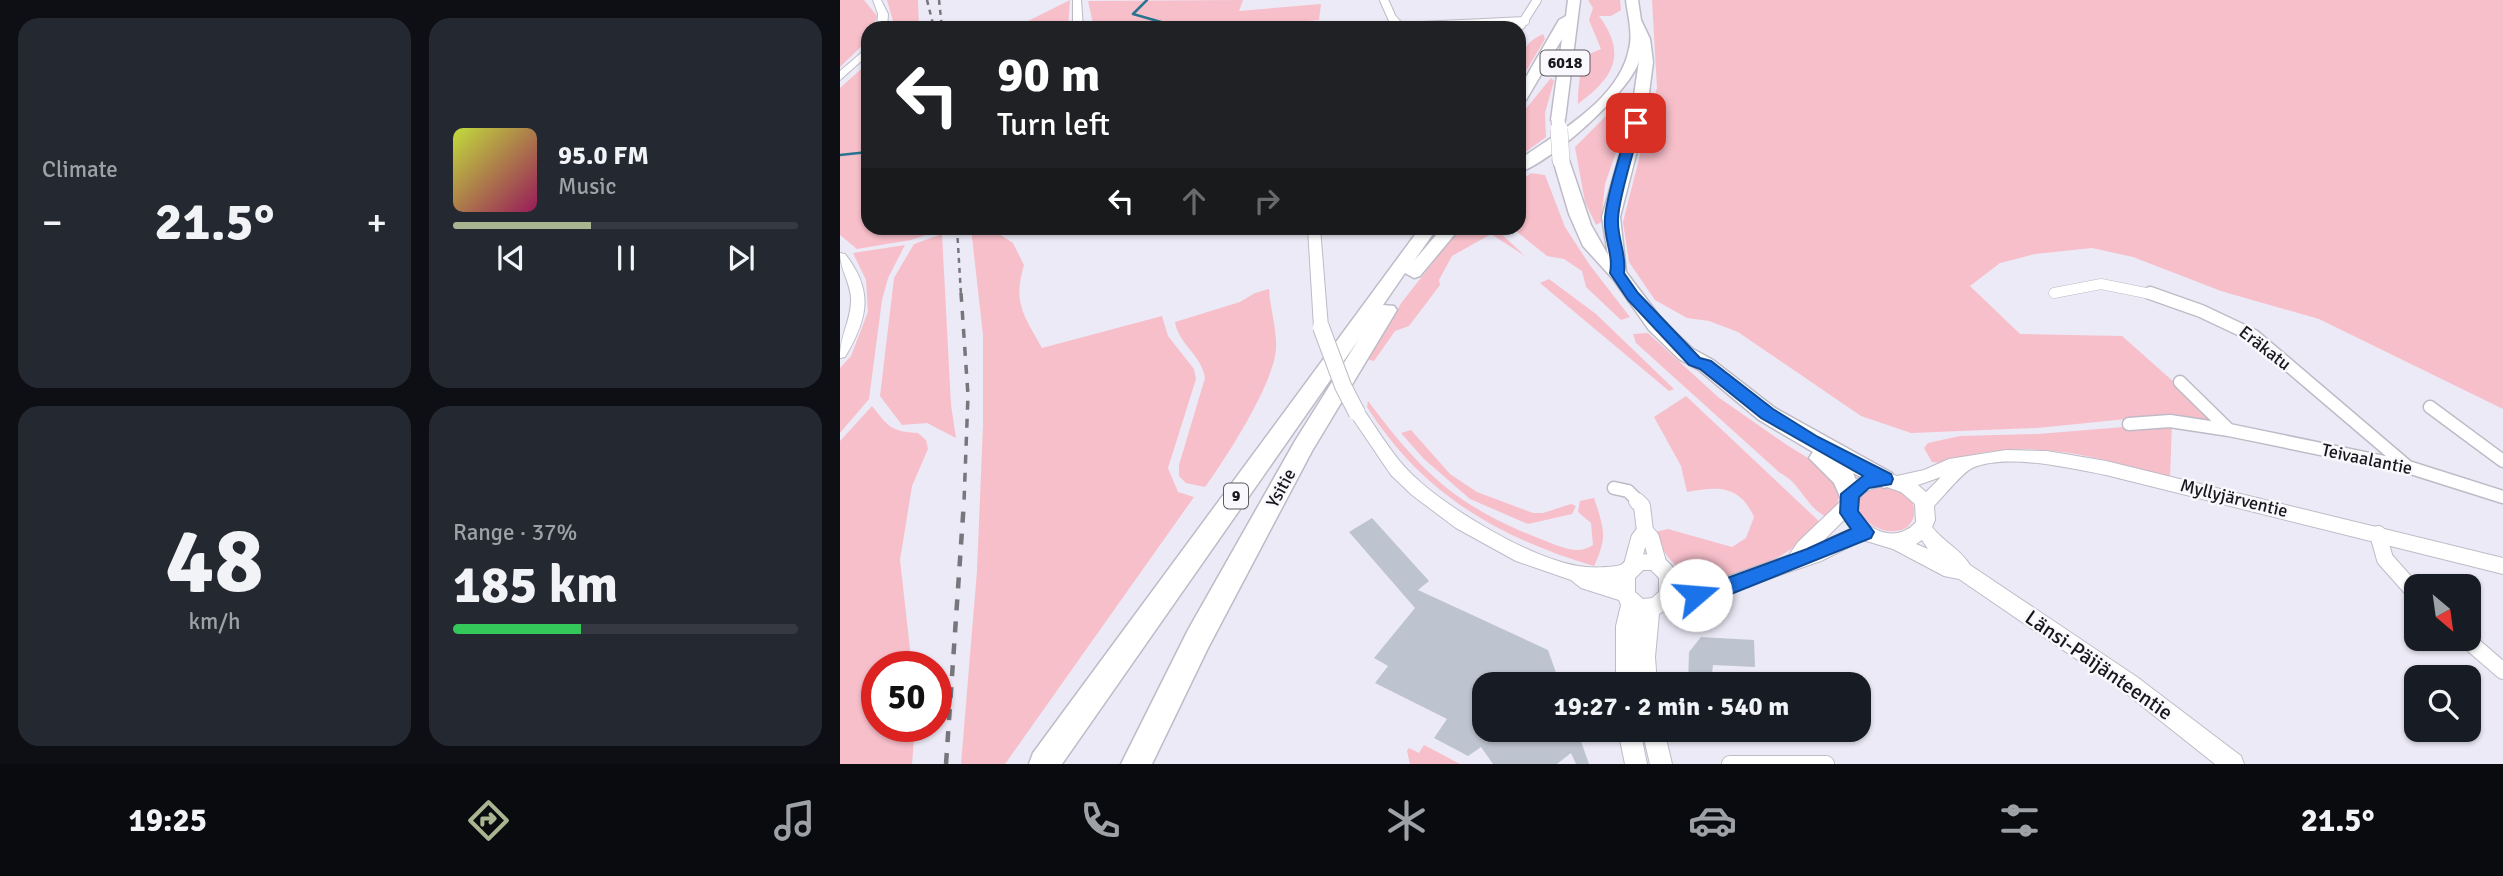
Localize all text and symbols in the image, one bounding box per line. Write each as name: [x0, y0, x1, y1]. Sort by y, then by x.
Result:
text: 90 m: [997, 45, 1100, 105]
icon: left: [882, 49, 973, 140]
road number: 6018: [1540, 50, 1590, 76]
pin: [1606, 93, 1666, 153]
icon: arrive: [1617, 104, 1655, 142]
text: Turn left: [997, 105, 1110, 144]
text: 95.0 FM: [558, 140, 649, 172]
text: Climate: [42, 155, 118, 184]
text: Music: [558, 172, 616, 201]
icon: left: [1102, 182, 1140, 220]
icon: ahead: [1175, 182, 1213, 220]
icon: right: [1248, 182, 1286, 220]
text: 21.5°: [155, 190, 274, 254]
text: −: [42, 199, 63, 246]
text: +: [366, 199, 387, 246]
icon: previous: [492, 239, 530, 277]
icon: pause: [607, 239, 645, 277]
icon: next: [722, 239, 760, 277]
street label: Eräkatu: [2235, 321, 2295, 375]
street label: Teivaalantie: [2320, 439, 2414, 479]
street label: Ysitie: [1261, 465, 1301, 511]
street label: Myllyjärventie: [2178, 474, 2290, 522]
road number: 9: [1224, 484, 1248, 509]
text: 48: [165, 505, 264, 618]
text: Range · 37%: [453, 518, 577, 547]
text: 185 km: [453, 553, 618, 617]
position arrow: [1659, 558, 1733, 632]
north arrow: [2404, 574, 2482, 651]
map controls: [2404, 574, 2481, 742]
street label: Länsi-Päijänteentie: [2020, 604, 2178, 726]
text: km/h: [188, 607, 241, 636]
speed limit sign: 50: [861, 651, 952, 742]
button: search: [2404, 665, 2481, 742]
text: 19:27 · 2 min · 540 m: [1554, 691, 1789, 723]
icon: directions: [464, 796, 513, 845]
icon: music: [770, 796, 819, 845]
icon: phone: [1076, 796, 1125, 845]
icon: climate: [1382, 796, 1431, 845]
icon: car: [1688, 796, 1737, 845]
icon: filters: [1995, 796, 2044, 845]
text: 19:25: [129, 801, 207, 840]
text: 21.5°: [2301, 801, 2374, 840]

